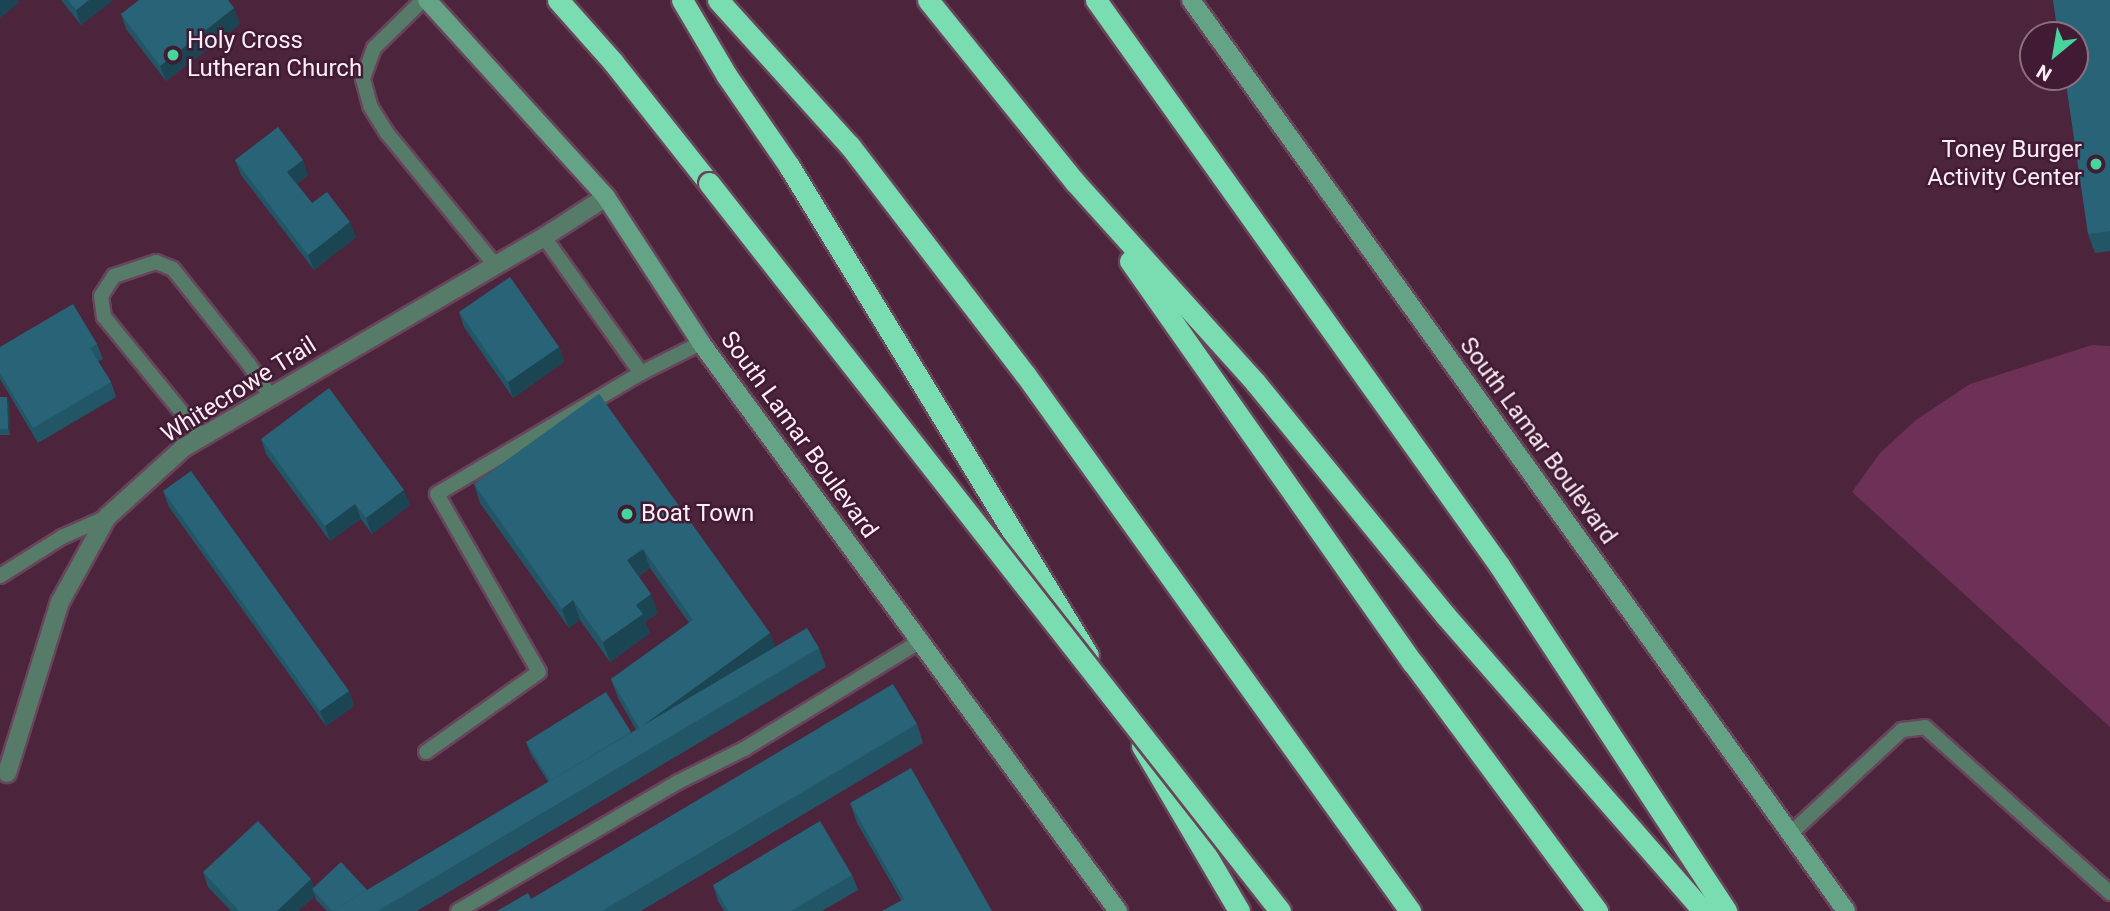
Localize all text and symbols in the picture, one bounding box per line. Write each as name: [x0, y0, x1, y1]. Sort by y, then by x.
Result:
north arrow: [2019, 21, 2089, 91]
place label: Holy Cross Lutheran Church: [187, 27, 362, 83]
marker: Holy Cross Lutheran Church: [165, 47, 181, 63]
text: N: [2033, 60, 2056, 86]
place label: Toney Burger Activity Center: [1927, 136, 2082, 192]
marker: Toney Burger Activity Center: [2088, 156, 2104, 172]
street label: South Lamar Boulevard: [714, 326, 884, 544]
street label: Whitecrowe Trail: [156, 331, 322, 449]
street label: South Lamar Boulevard: [1453, 332, 1623, 550]
place label: Boat Town: [641, 500, 755, 528]
marker: Boat Town: [619, 506, 635, 522]

